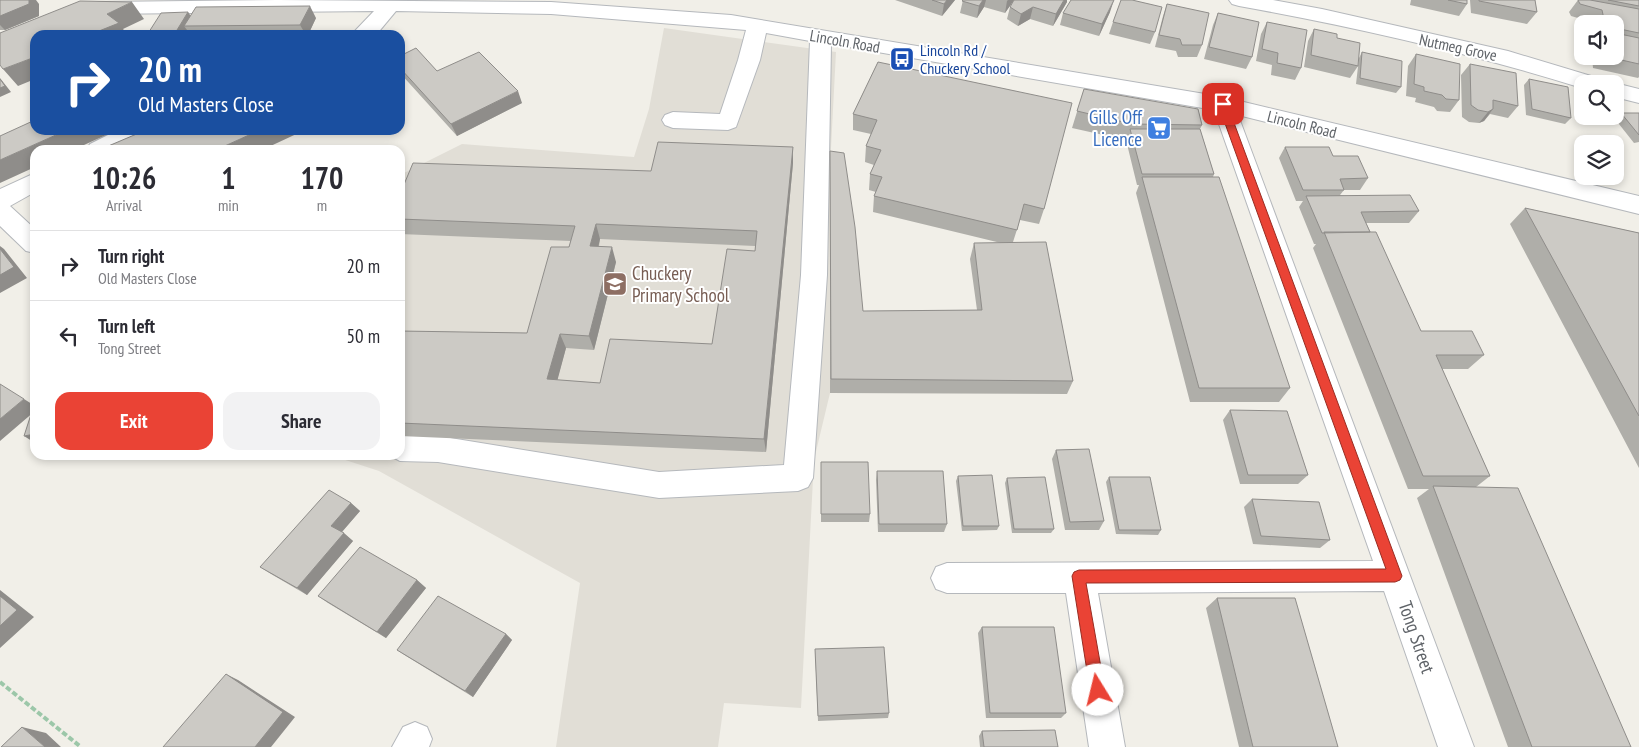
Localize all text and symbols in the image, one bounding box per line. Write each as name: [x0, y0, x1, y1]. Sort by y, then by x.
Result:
map controls: [1574, 15, 1624, 185]
button: sound: [1574, 15, 1624, 65]
street label: Lincoln Road: [808, 25, 882, 57]
street label: Nutmeg Grove: [1417, 29, 1499, 65]
place label: Lincoln Rd / Chuckery School: [920, 40, 1010, 78]
text: 20 m: [138, 46, 202, 92]
bus stop icon: Lincoln Rd / Chuckery School: [889, 46, 915, 72]
icon: right: [55, 50, 120, 115]
button: search: [1574, 75, 1624, 125]
pin: [1202, 83, 1244, 125]
text: Old Masters Close: [138, 90, 274, 118]
icon: arrive: [1209, 90, 1237, 118]
place label: Gills Off Licence: [1089, 105, 1143, 151]
street label: Lincoln Road: [1265, 106, 1339, 142]
supermarket icon: Gills Off Licence: [1146, 115, 1172, 141]
button: layers: [1574, 135, 1624, 185]
text: 10:26: [92, 158, 156, 197]
text: 1: [221, 158, 236, 197]
text: 170: [300, 158, 343, 197]
text: Arrival: [106, 195, 142, 215]
text: min: [218, 195, 239, 215]
text: m: [317, 195, 327, 215]
text: Turn right: [98, 244, 164, 268]
icon: right: [55, 252, 83, 280]
text: 20 m: [347, 254, 380, 278]
place label: Chuckery Primary School: [632, 261, 730, 307]
text: Old Masters Close: [98, 268, 197, 288]
school or university icon: Chuckery Primary School: [602, 271, 628, 297]
text: Turn left: [98, 314, 155, 338]
icon: left: [55, 322, 83, 350]
text: 50 m: [347, 324, 380, 348]
text: Tong Street: [98, 338, 161, 358]
button: Exit: [55, 392, 213, 450]
button: Share: [223, 392, 380, 450]
street label: Tong Street: [1394, 598, 1441, 677]
position arrow: [1071, 663, 1123, 715]

